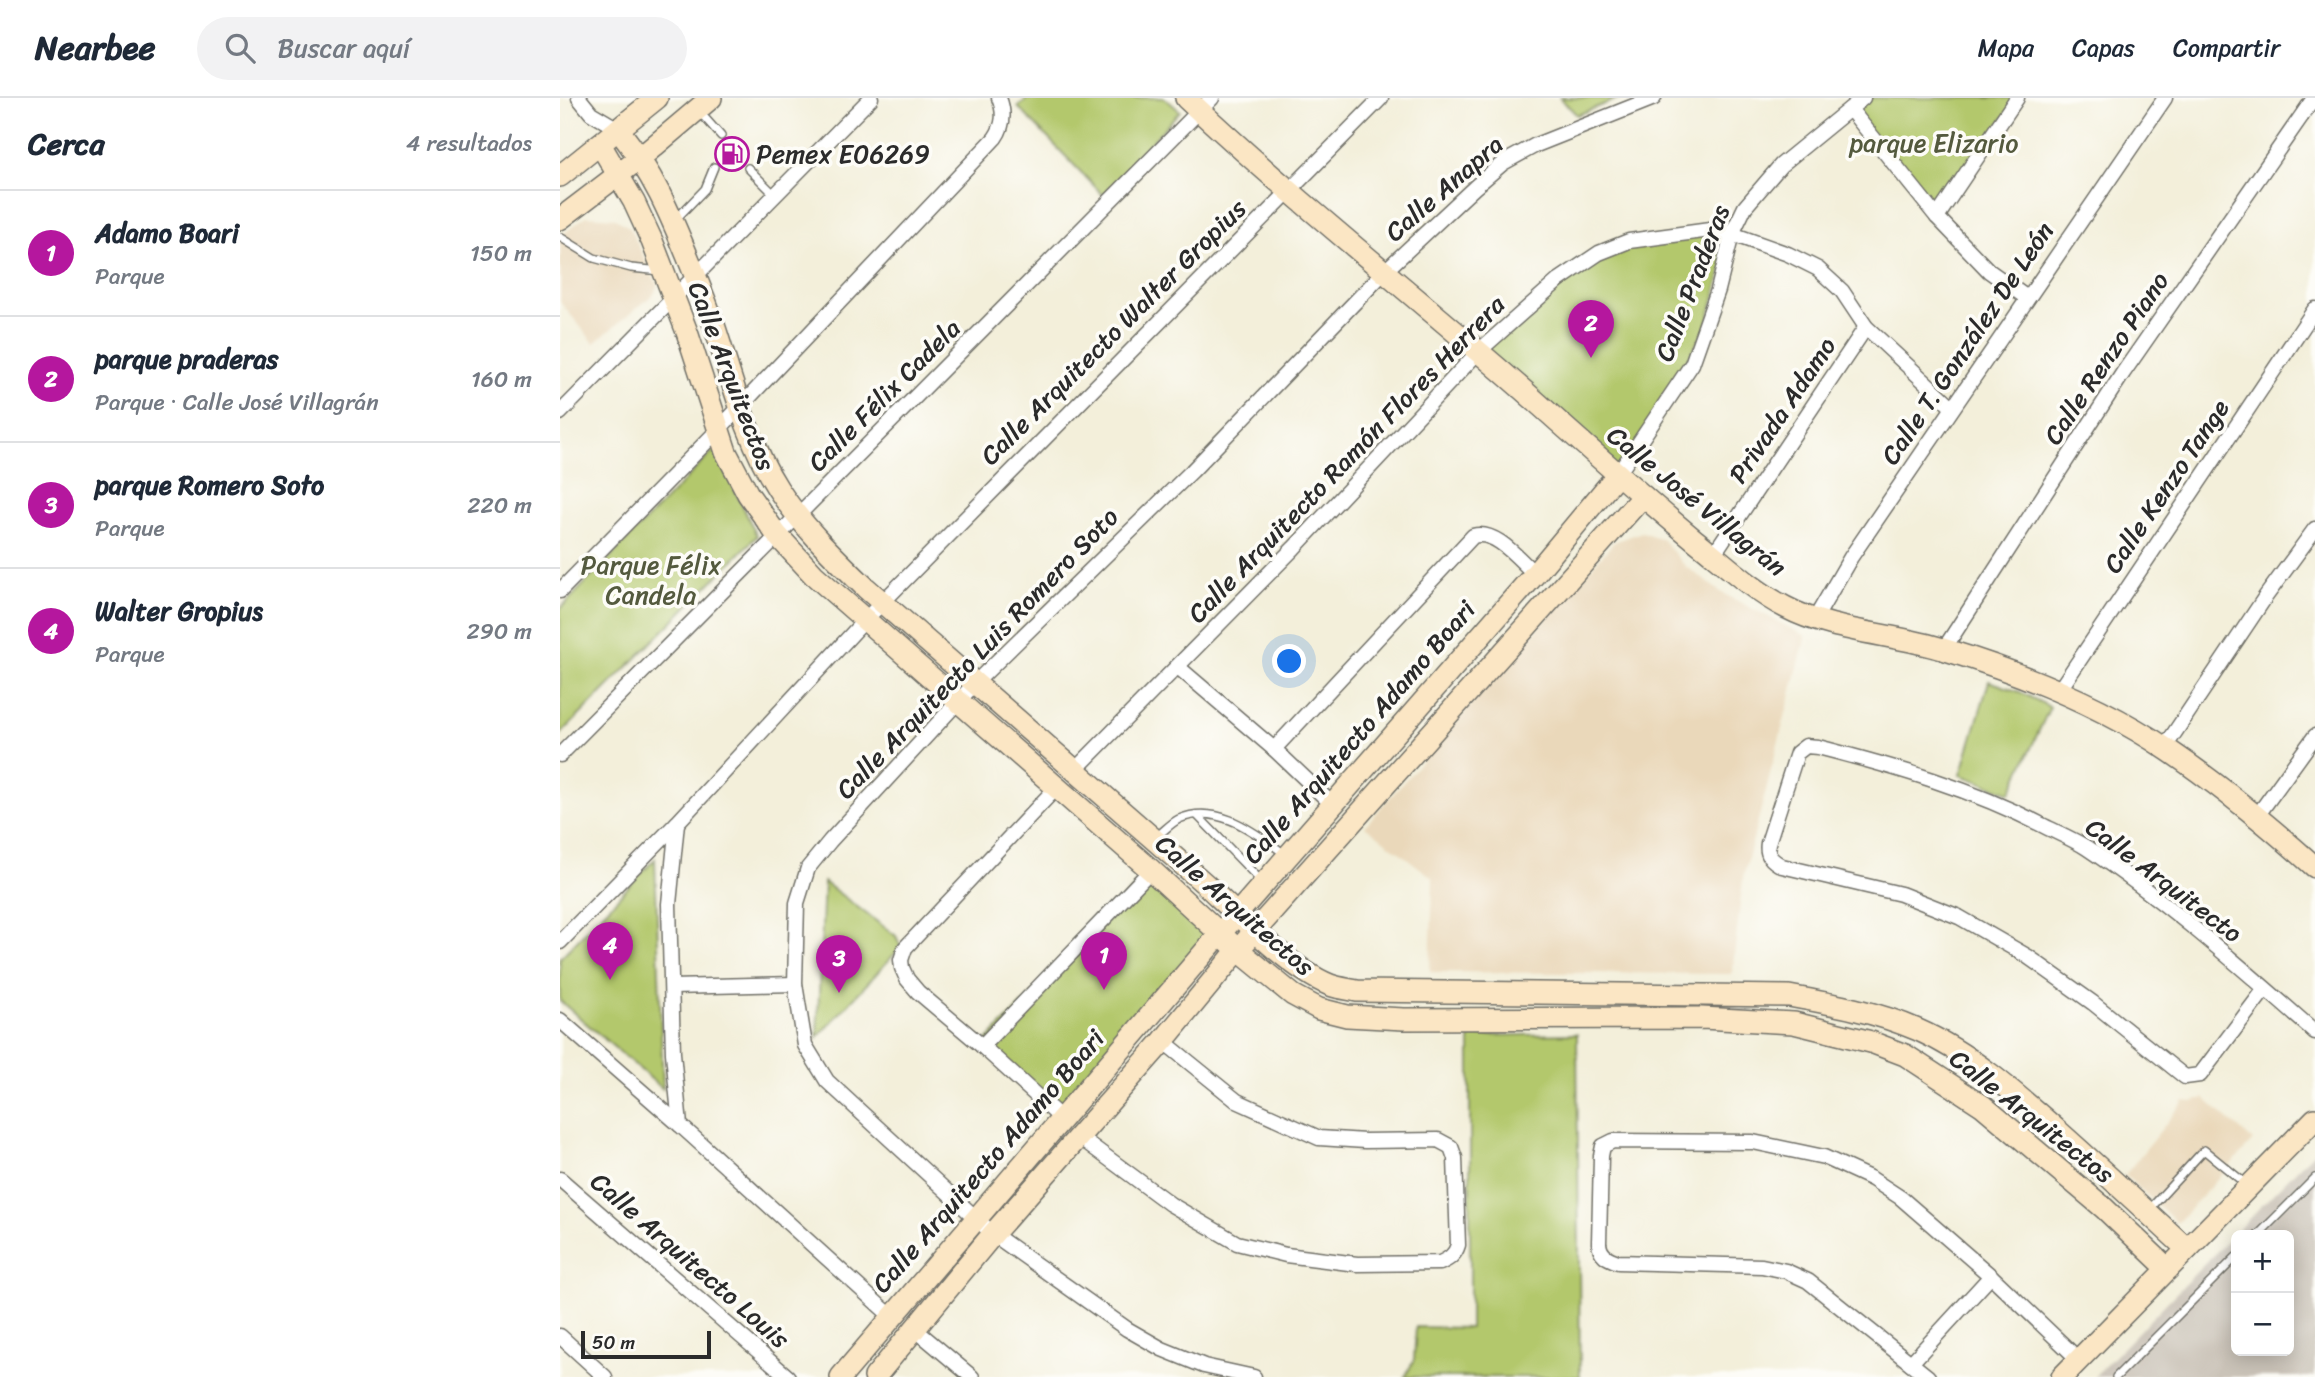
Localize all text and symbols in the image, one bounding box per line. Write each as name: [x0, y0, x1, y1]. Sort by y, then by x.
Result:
search box: [197, 17, 687, 80]
text: Nearbee: [35, 19, 155, 77]
text: Buscar aquí: [277, 25, 410, 71]
text: Mapa: [1978, 27, 2034, 69]
text: Capas: [2072, 27, 2135, 69]
text: Compartir: [2173, 27, 2280, 69]
icon: search: [221, 29, 259, 67]
text: Cerca: [28, 117, 104, 171]
park label: parque Elizario: [1849, 120, 2018, 166]
text: 4 resultados: [406, 123, 532, 164]
street label: Calle Anapra: [1374, 123, 1514, 253]
place label: Pemex E06269: [756, 131, 930, 177]
fuel station icon: Pemex E06269: [713, 135, 751, 173]
street label: Calle Arquitecto Walter Gropius: [969, 187, 1258, 476]
street label: Calle Praderas: [1641, 198, 1743, 368]
text: Adamo Boari: [95, 210, 239, 256]
street label: Calle T. González De León: [1868, 212, 2066, 474]
text: 1: [46, 233, 56, 274]
text: 150 m: [470, 233, 532, 274]
text: Parque: [95, 256, 165, 297]
street label: Calle Renzo Piano: [2031, 262, 2181, 454]
street label: Calle Arquitectos: [675, 275, 789, 477]
street label: Calle Arquitecto Ramón Flores Herrera: [1176, 283, 1517, 634]
pin: 2: [1568, 300, 1614, 358]
street label: Calle Félix Cadela: [796, 307, 972, 483]
street label: Privada Adamo: [1716, 327, 1848, 493]
text: parque praderas: [95, 336, 279, 382]
text: 2: [44, 359, 58, 400]
text: 160 m: [471, 359, 532, 400]
text: Parque · Calle José Villagrán: [95, 382, 379, 423]
street label: Calle Kenzo Tange: [2090, 389, 2242, 583]
street label: Calle José Villagrán: [1596, 413, 1798, 589]
text: parque Romero Soto: [95, 462, 324, 508]
text: 3: [45, 485, 57, 526]
text: 220 m: [467, 485, 532, 526]
street label: Calle Arquitecto Luis Romero Soto: [824, 496, 1130, 810]
text: Parque: [95, 508, 165, 549]
park label: Parque Félix Candela: [581, 542, 722, 618]
text: Walter Gropius: [95, 588, 263, 634]
street label: Calle Arquitecto Adamo Boari: [1231, 589, 1488, 875]
text: 4: [44, 611, 58, 652]
text: 290 m: [466, 611, 532, 652]
text: Parque: [95, 634, 165, 675]
your location: [1272, 644, 1306, 678]
street label: Calle Arquitecto: [2075, 805, 2253, 955]
street label: Calle Arquitectos: [1145, 822, 1325, 988]
pin: 4: [587, 922, 633, 980]
pin: 1: [1081, 932, 1127, 990]
pin: 3: [816, 935, 862, 993]
street label: Calle Arquitecto Adamo Boari: [860, 1018, 1117, 1304]
street label: Calle Arquitectos: [1939, 1036, 2125, 1196]
street label: Calle Arquitecto Louis: [580, 1160, 801, 1361]
map controls: [2231, 1230, 2294, 1356]
button: +: [2231, 1230, 2294, 1293]
button: −: [2231, 1293, 2294, 1356]
text: 50 m: [592, 1326, 635, 1359]
scale bar: [581, 1328, 710, 1360]

